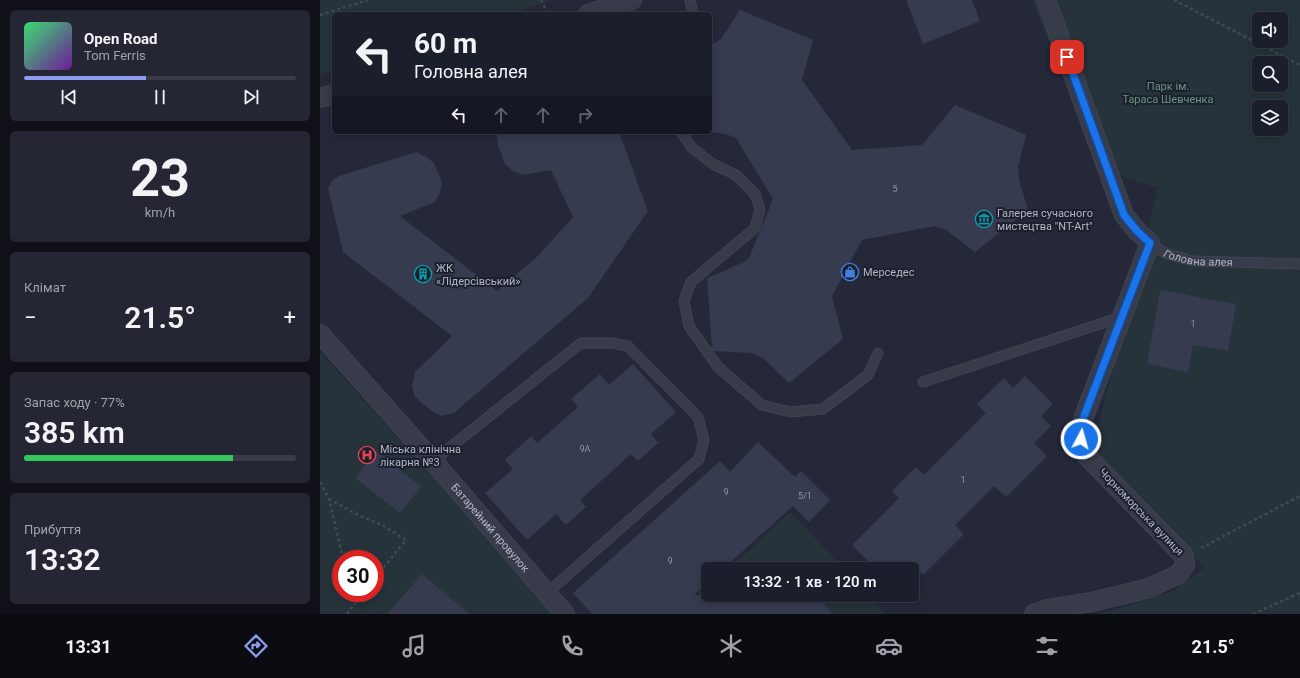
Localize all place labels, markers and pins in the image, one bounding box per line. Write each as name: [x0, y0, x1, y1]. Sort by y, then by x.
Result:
pin: [1050, 40, 1084, 74]
place label: Галерея сучасного мистецтва "NT-Art": [997, 207, 1093, 233]
museum icon: Галерея сучасного мистецтва "NT-Art": [974, 209, 994, 229]
place label: ЖК «Лідерсівський»: [436, 262, 521, 288]
shop icon: Мерседес: [840, 262, 860, 282]
building icon: ЖК «Лідерсівський»: [413, 264, 433, 284]
place label: Мерседес: [863, 266, 915, 279]
place label: Міська клінічна лікарня №3: [380, 443, 461, 469]
hospital icon: Міська клінічна лікарня №3: [357, 445, 377, 465]

